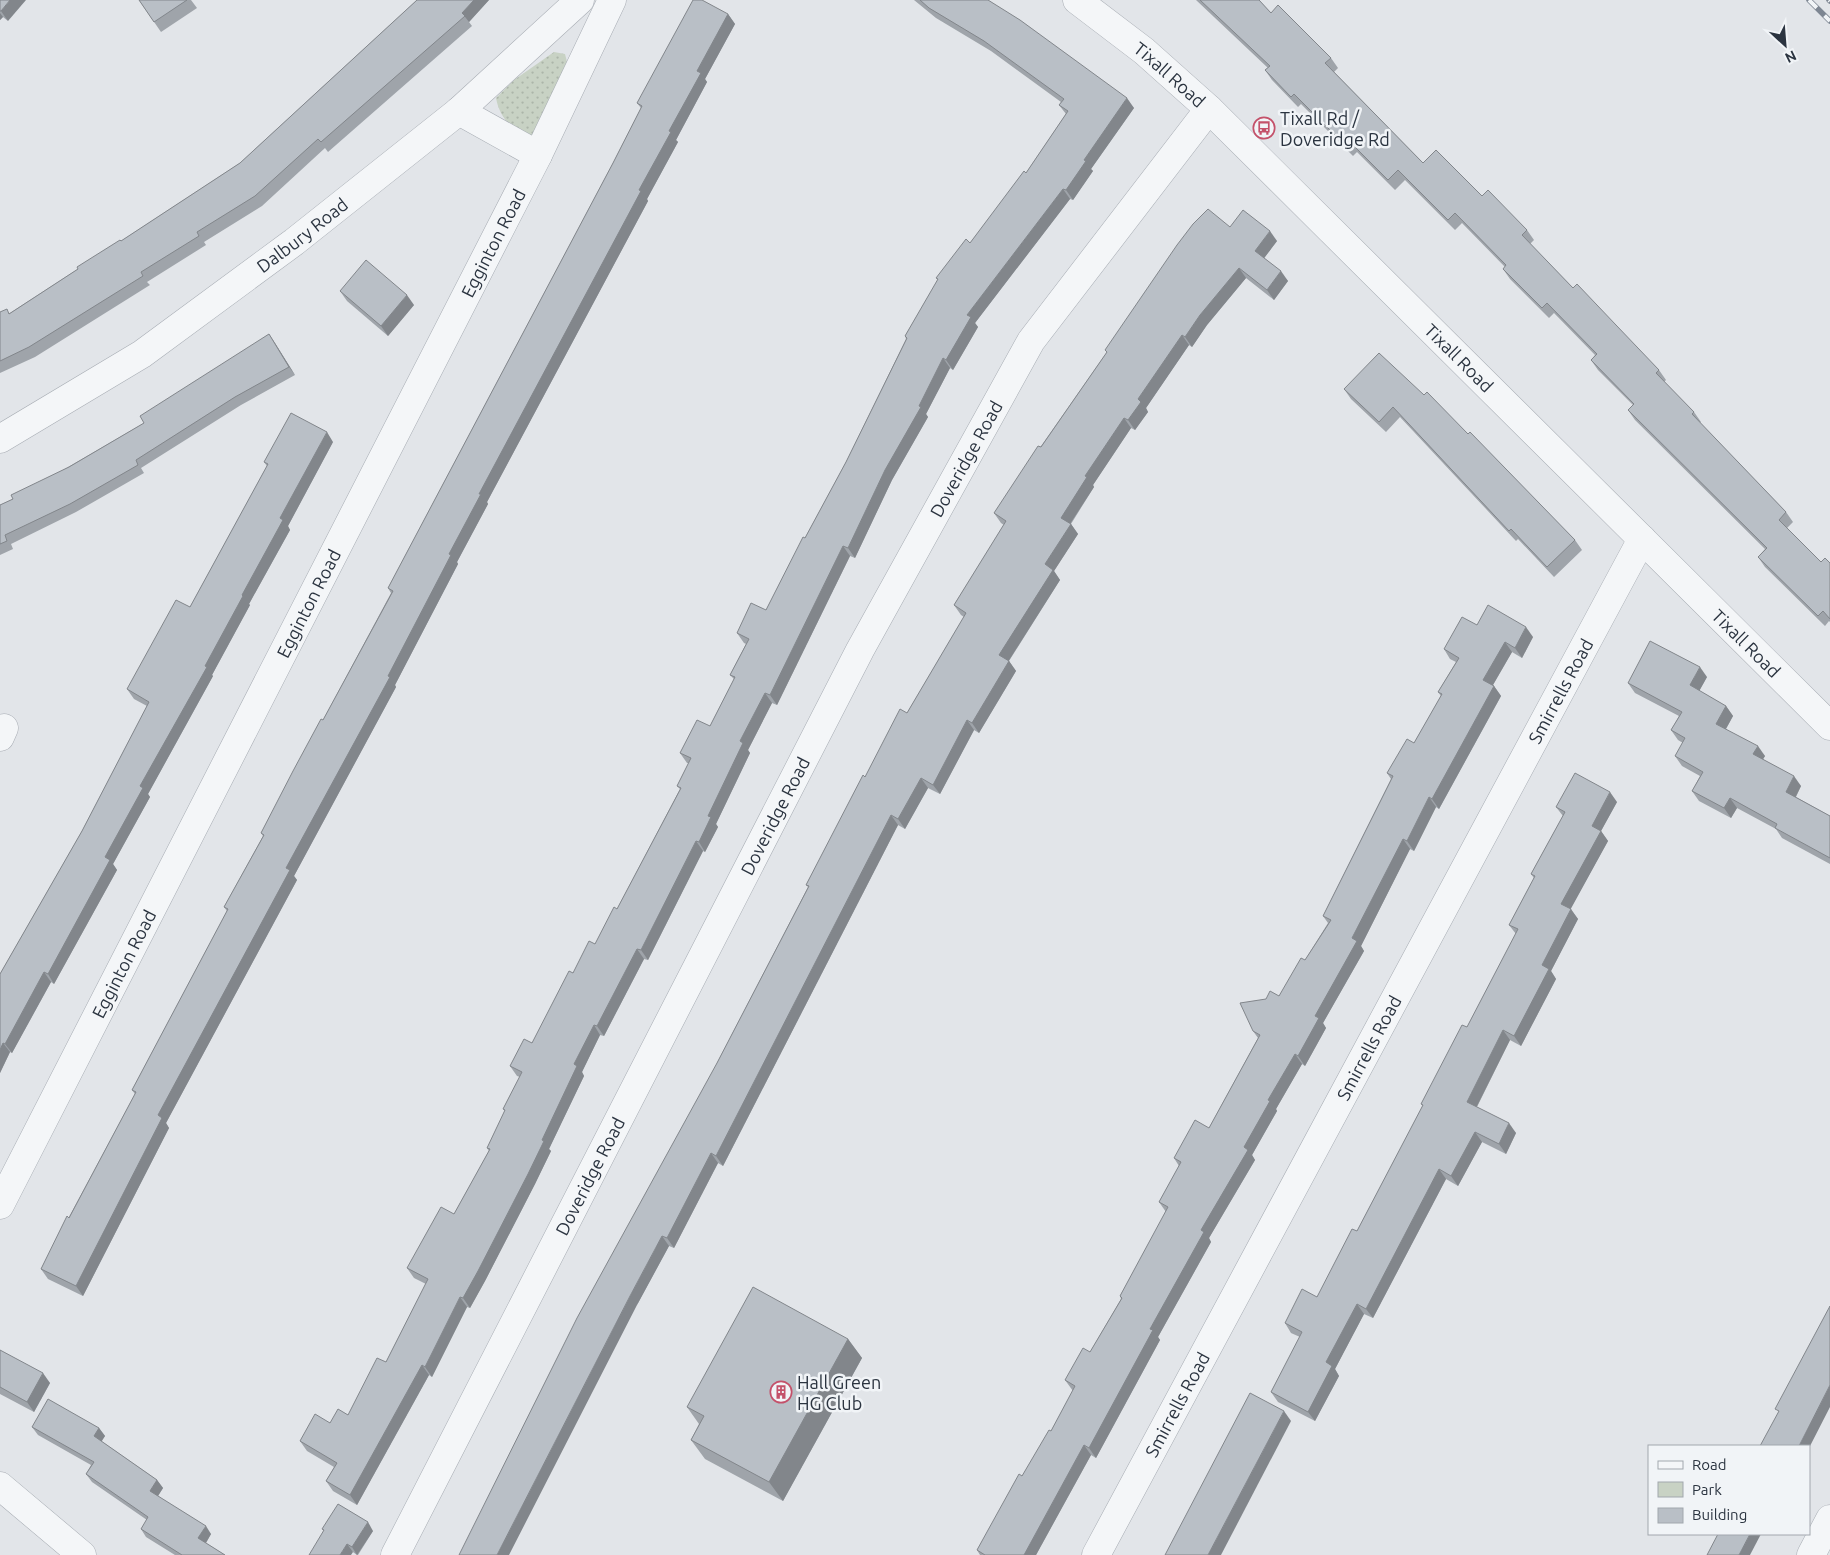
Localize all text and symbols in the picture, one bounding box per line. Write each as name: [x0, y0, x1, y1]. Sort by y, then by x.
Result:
north arrow: [1760, 20, 1810, 70]
street label: Tixall Road: [1131, 37, 1210, 111]
text: N: [1782, 47, 1799, 66]
place label: Tixall Rd / Doveridge Rd: [1280, 108, 1390, 149]
bus stop icon: Tixall Rd / Doveridge Rd: [1252, 116, 1276, 140]
street label: Egginton Road: [457, 186, 529, 300]
street label: Dalbury Road: [253, 194, 351, 276]
street label: Tixall Road: [1421, 319, 1498, 396]
street label: Doveridge Road: [926, 397, 1006, 520]
street label: Egginton Road: [272, 546, 344, 661]
street label: Tixall Road: [1708, 605, 1785, 681]
street label: Smirrells Road: [1524, 635, 1597, 747]
street label: Doveridge Road: [736, 754, 813, 878]
street label: Egginton Road: [88, 906, 160, 1021]
street label: Smirrells Road: [1332, 992, 1405, 1103]
street label: Doveridge Road: [551, 1114, 628, 1238]
street label: Smirrells Road: [1141, 1349, 1213, 1460]
place label: Hall Green HG Club: [797, 1372, 881, 1413]
building icon: Hall Green HG Club: [769, 1380, 793, 1404]
legend: [1648, 1445, 1810, 1535]
text: Road: [1692, 1456, 1727, 1473]
text: Park: [1692, 1481, 1722, 1498]
text: Building: [1692, 1506, 1747, 1523]

